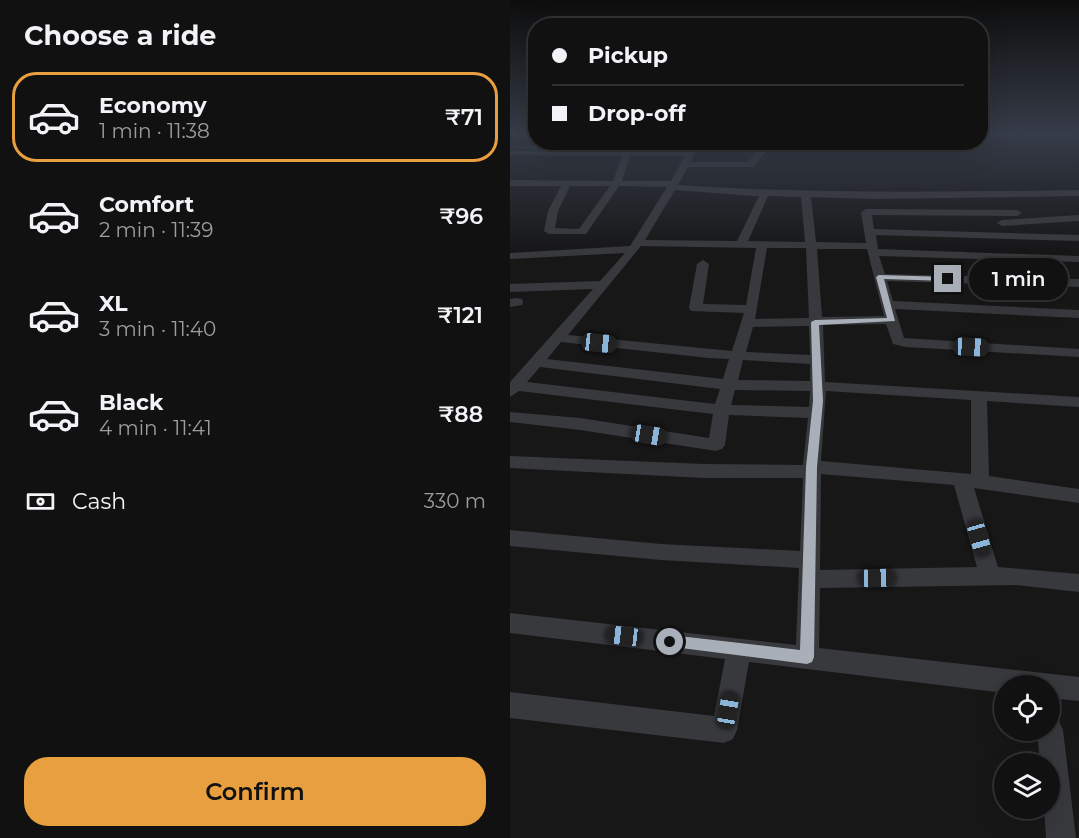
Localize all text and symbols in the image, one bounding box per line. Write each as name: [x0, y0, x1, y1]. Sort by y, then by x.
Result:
text: Choose a ride: [24, 19, 216, 52]
text: Pickup: [588, 42, 668, 69]
icon: car: [27, 90, 81, 144]
text: Economy: [99, 92, 207, 119]
text: Drop-off: [588, 100, 686, 127]
text: ₹71: [445, 104, 483, 131]
text: 1 min · 11:38: [99, 119, 210, 143]
icon: car: [27, 189, 81, 243]
text: Comfort: [99, 191, 194, 218]
text: ₹96: [440, 203, 483, 230]
text: 2 min · 11:39: [99, 218, 213, 242]
callout: 1 min: [969, 258, 1068, 300]
route end: [934, 265, 961, 292]
text: 1 min: [992, 267, 1045, 291]
icon: car: [27, 288, 81, 342]
text: XL: [99, 290, 128, 317]
text: ₹121: [437, 302, 483, 329]
text: 3 min · 11:40: [99, 317, 216, 341]
car: [580, 332, 618, 354]
car: [953, 337, 989, 357]
icon: car: [27, 387, 81, 441]
text: Black: [99, 389, 163, 416]
text: ₹88: [439, 401, 483, 428]
text: 4 min · 11:41: [99, 416, 212, 440]
car: [630, 423, 668, 447]
icon: cash: [24, 485, 57, 518]
text: Cash: [72, 488, 126, 515]
text: 330 m: [424, 489, 486, 513]
car: [965, 518, 993, 558]
car: [859, 569, 895, 587]
car: [605, 625, 643, 647]
route start: [656, 628, 683, 655]
map controls: [994, 675, 1060, 819]
button: locate: [994, 675, 1060, 741]
car: [716, 691, 740, 729]
button: layers: [994, 753, 1060, 819]
button: Confirm: [24, 757, 486, 826]

